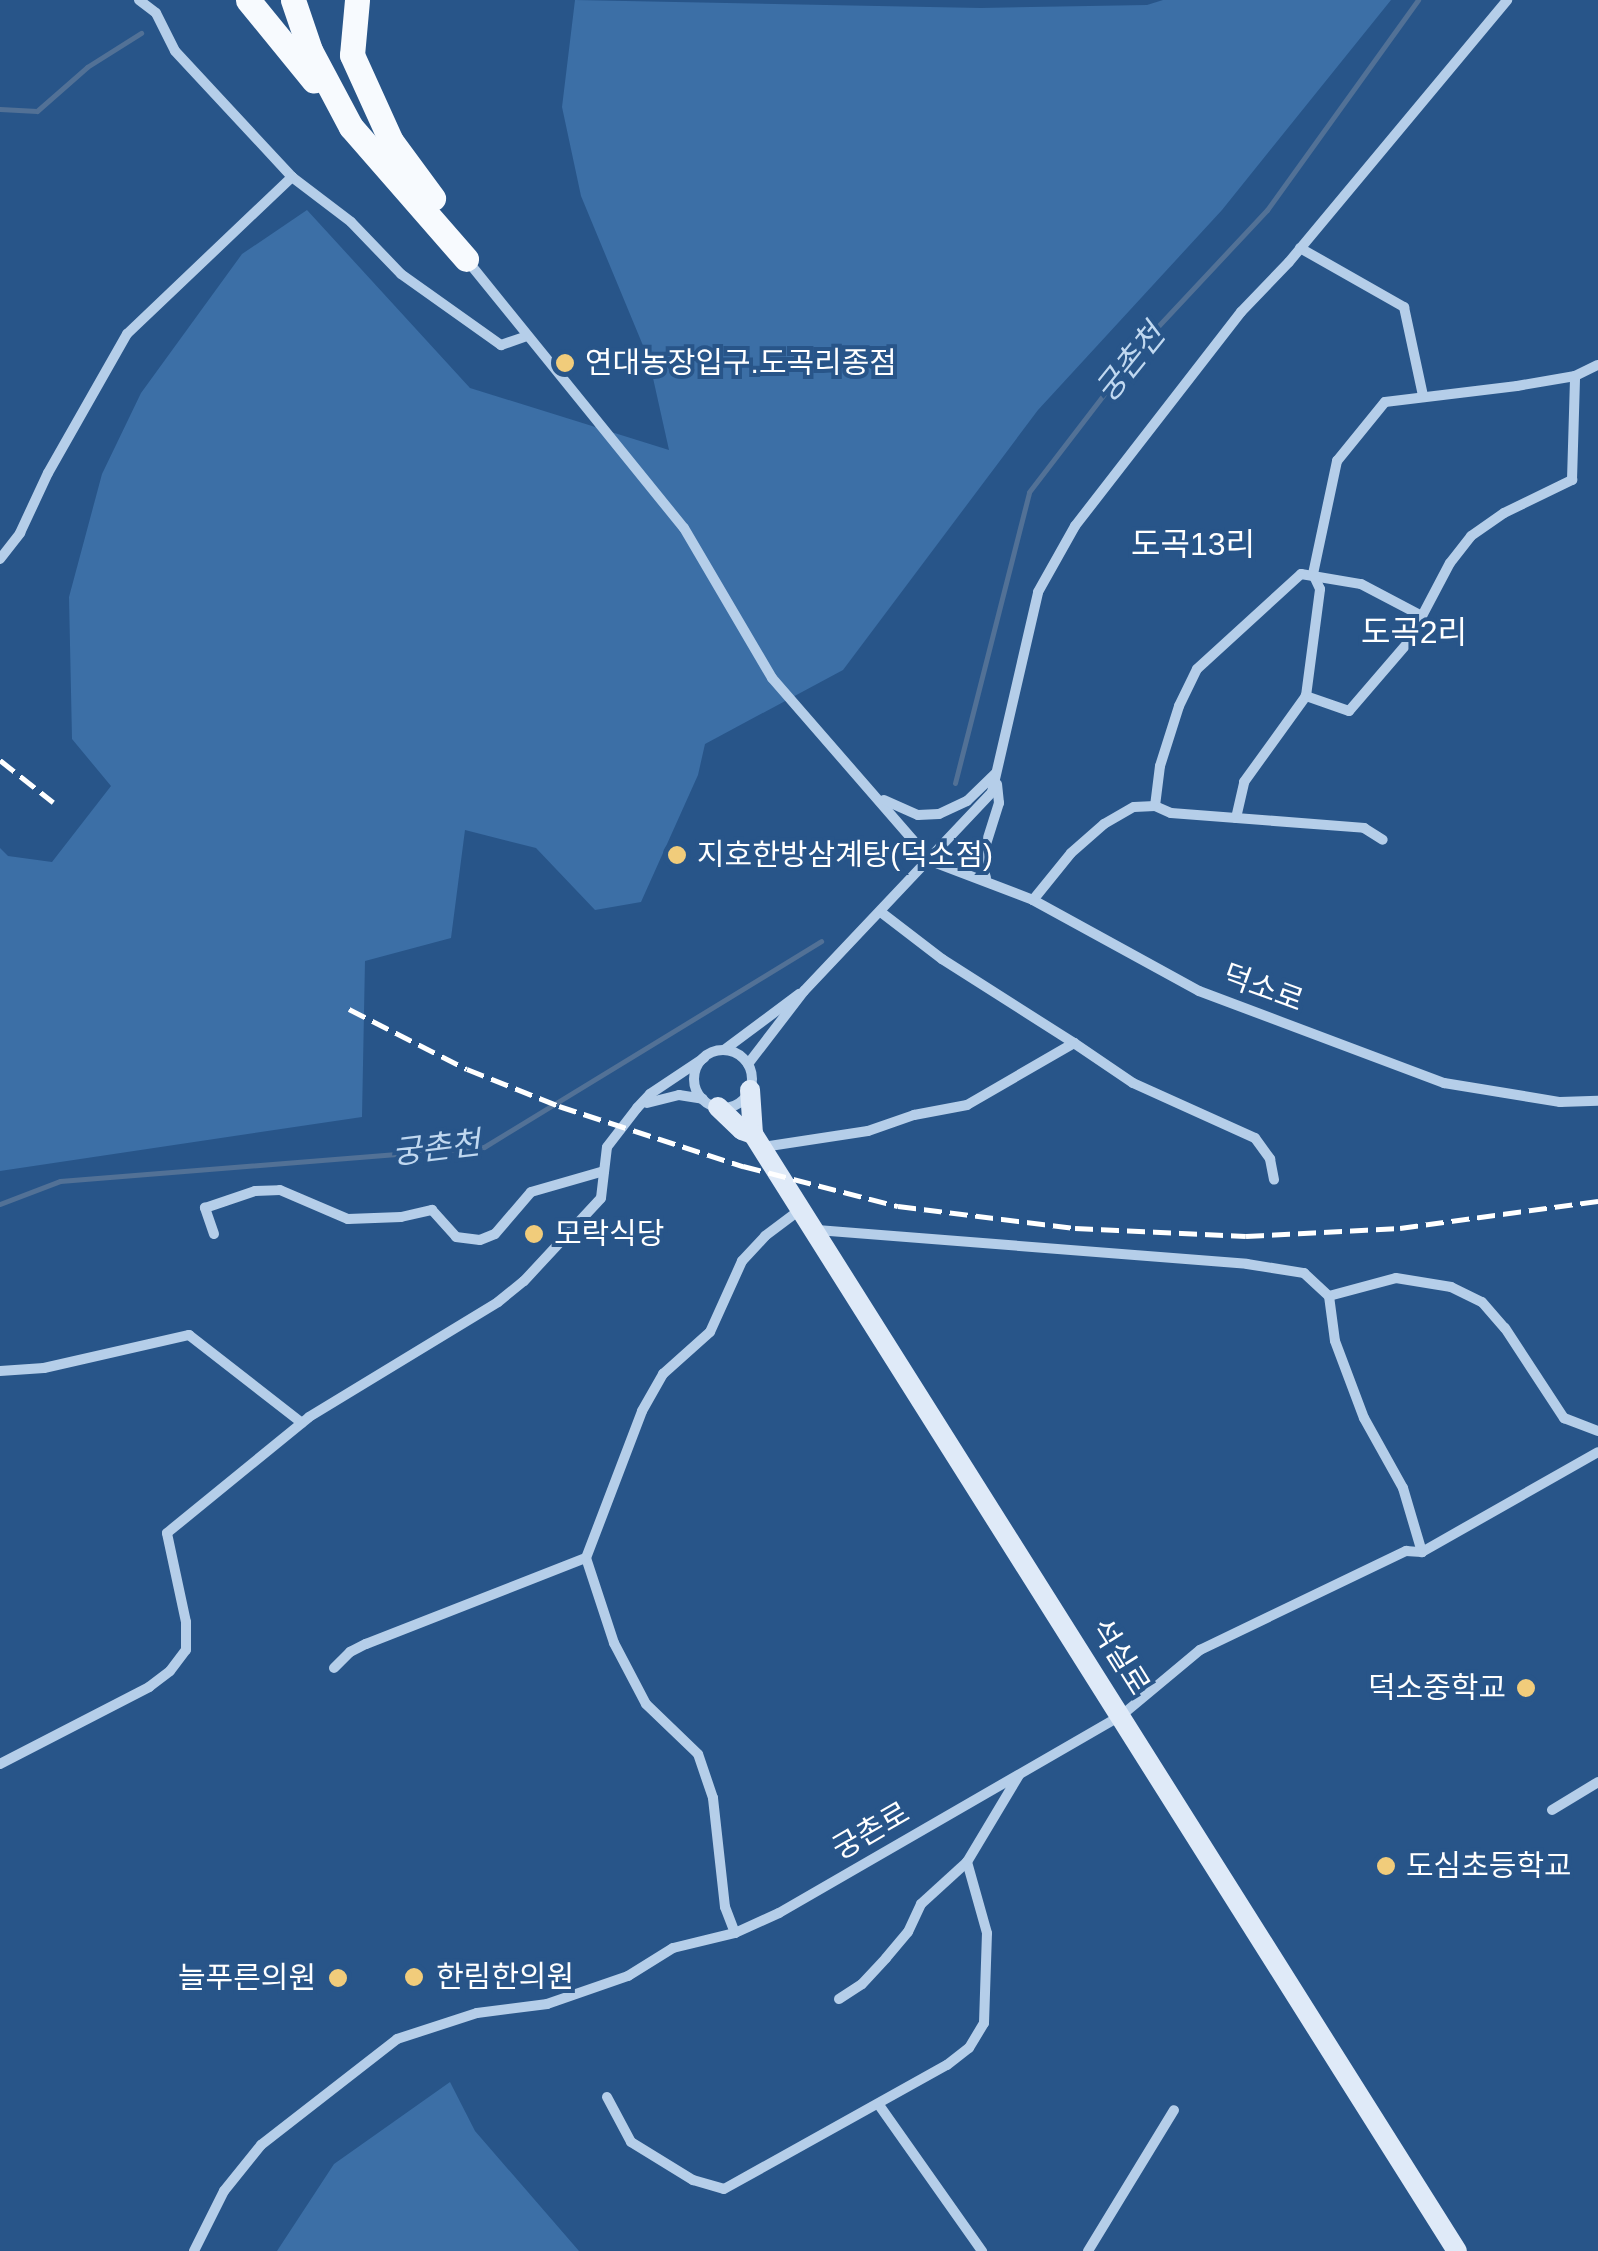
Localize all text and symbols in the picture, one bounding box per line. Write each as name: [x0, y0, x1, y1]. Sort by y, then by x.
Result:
water label: 궁촌천: [1087, 317, 1173, 409]
place label: 연대농장입구.도곡리종점: [585, 345, 897, 381]
marker: 연대농장입구.도곡리종점: [554, 352, 576, 374]
district label: 도곡13리: [1131, 525, 1255, 563]
district label: 도곡2리: [1361, 613, 1467, 651]
place label: 지호한방삼계탕(덕소점): [697, 837, 993, 873]
marker: 지호한방삼계탕(덕소점): [666, 844, 688, 866]
street label: 덕소로: [1218, 957, 1308, 1019]
water label: 궁촌천: [390, 1124, 482, 1172]
place label: 모락식당: [554, 1216, 664, 1252]
marker: 모락식당: [523, 1223, 545, 1245]
street label: 석실로: [1083, 1612, 1157, 1702]
place label: 덕소중학교: [1368, 1670, 1506, 1706]
marker: 덕소중학교: [1515, 1677, 1537, 1699]
street label: 궁촌로: [826, 1795, 916, 1867]
place label: 도심초등학교: [1406, 1848, 1572, 1884]
marker: 도심초등학교: [1375, 1855, 1397, 1877]
place label: 한림한의원: [436, 1959, 574, 1995]
place label: 늘푸른의원: [178, 1960, 316, 1996]
marker: 한림한의원: [401, 1964, 427, 1990]
marker: 늘푸른의원: [325, 1965, 351, 1991]

